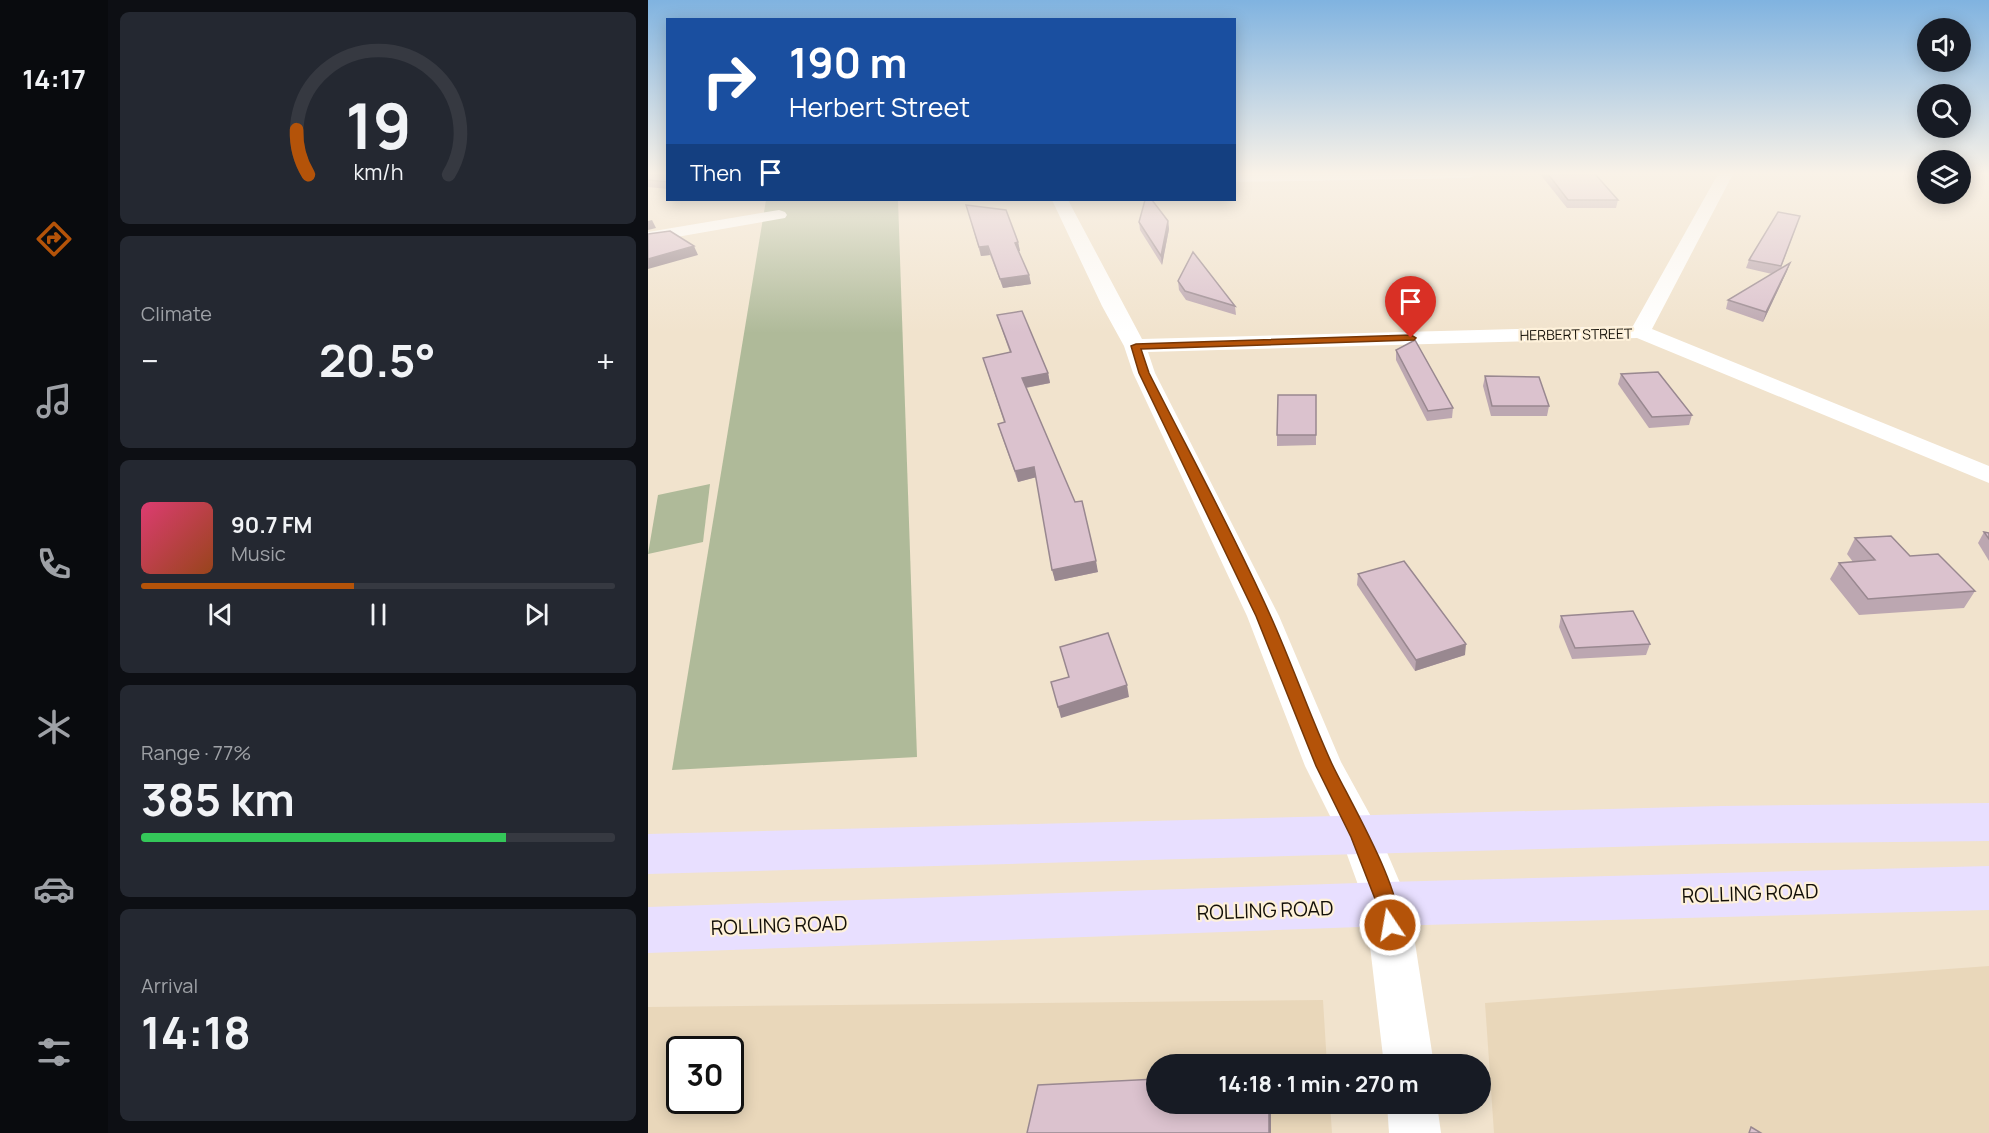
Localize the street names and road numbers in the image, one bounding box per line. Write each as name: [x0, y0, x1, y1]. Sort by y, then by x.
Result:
street label: HERBERT STREET: [1520, 324, 1633, 344]
street label: ROLLING ROAD: [1681, 877, 1819, 909]
street label: ROLLING ROAD: [1196, 894, 1334, 926]
street label: ROLLING ROAD: [710, 909, 848, 941]

